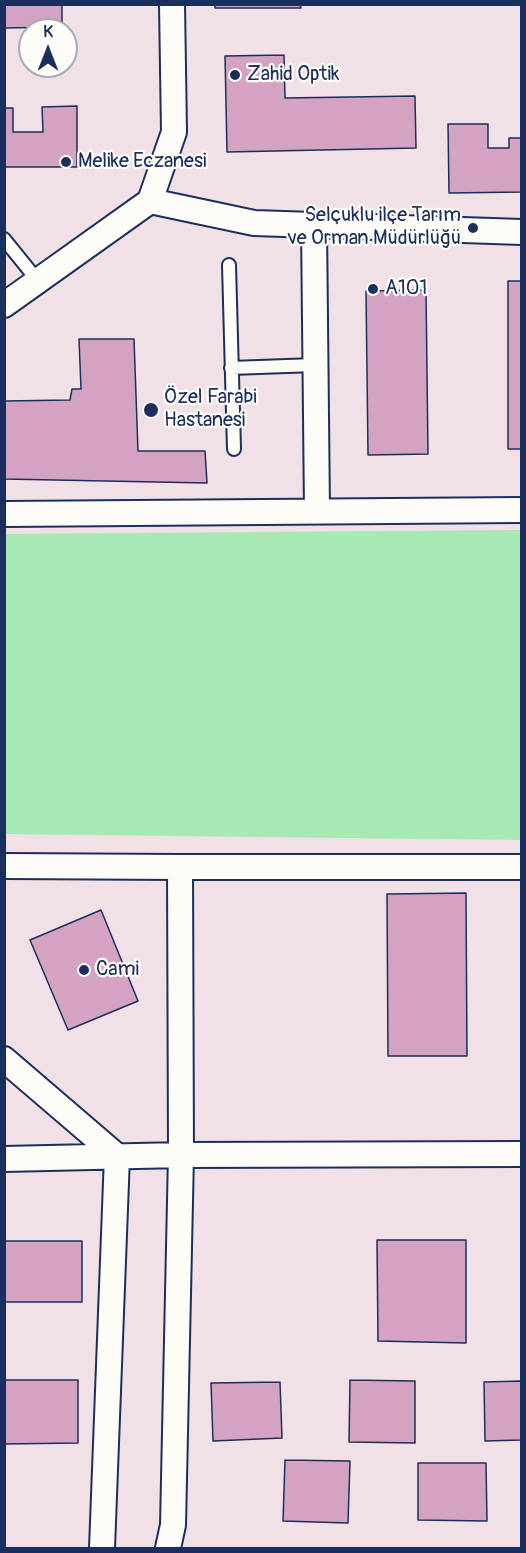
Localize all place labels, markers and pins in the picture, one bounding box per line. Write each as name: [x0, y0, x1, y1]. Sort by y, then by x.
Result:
place label: Zahid Optik: [247, 63, 339, 87]
marker: Zahid Optik: [228, 68, 242, 82]
place label: Melike Eczanesi: [78, 150, 206, 174]
marker: Melike Eczanesi: [59, 155, 73, 169]
place label: Selçuklu ilçe Tarım ve Orman Müdürlüğü: [288, 204, 461, 251]
marker: Selçuklu ilçe Tarım ve Orman Müdürlüğü: [466, 221, 480, 235]
place label: A101: [385, 277, 427, 301]
marker: A101: [366, 282, 380, 296]
place label: Özel Farabi Hastanesi: [164, 386, 257, 433]
marker: Özel Farabi Hastanesi: [142, 401, 160, 419]
place label: Cami: [96, 958, 139, 982]
marker: Cami: [77, 963, 91, 977]

